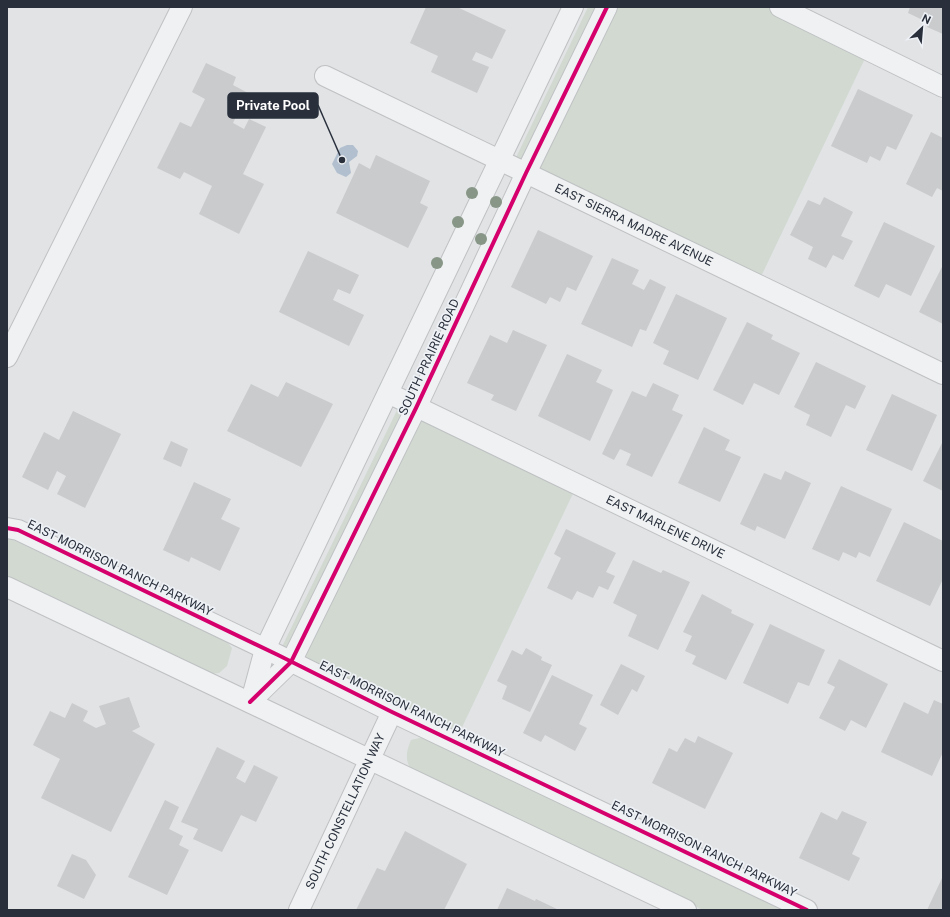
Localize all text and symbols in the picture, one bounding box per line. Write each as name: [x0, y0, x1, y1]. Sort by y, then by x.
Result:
north arrow: [902, 8, 942, 48]
text: N: [920, 12, 933, 26]
callout: Private Pool: [228, 93, 318, 118]
text: Private Pool: [236, 98, 310, 113]
street label: EAST SIERRA MADRE AVENUE: [553, 181, 715, 269]
street label: SOUTH PRAIRIE ROAD: [396, 297, 462, 417]
street label: EAST MARLENE DRIVE: [604, 492, 727, 562]
street label: EAST MORRISON RANCH PARKWAY: [25, 517, 216, 619]
street label: EAST MORRISON RANCH PARKWAY: [317, 658, 508, 760]
street label: SOUTH CONSTELLATION WAY: [303, 731, 388, 891]
street label: EAST MORRISON RANCH PARKWAY: [609, 798, 800, 900]

